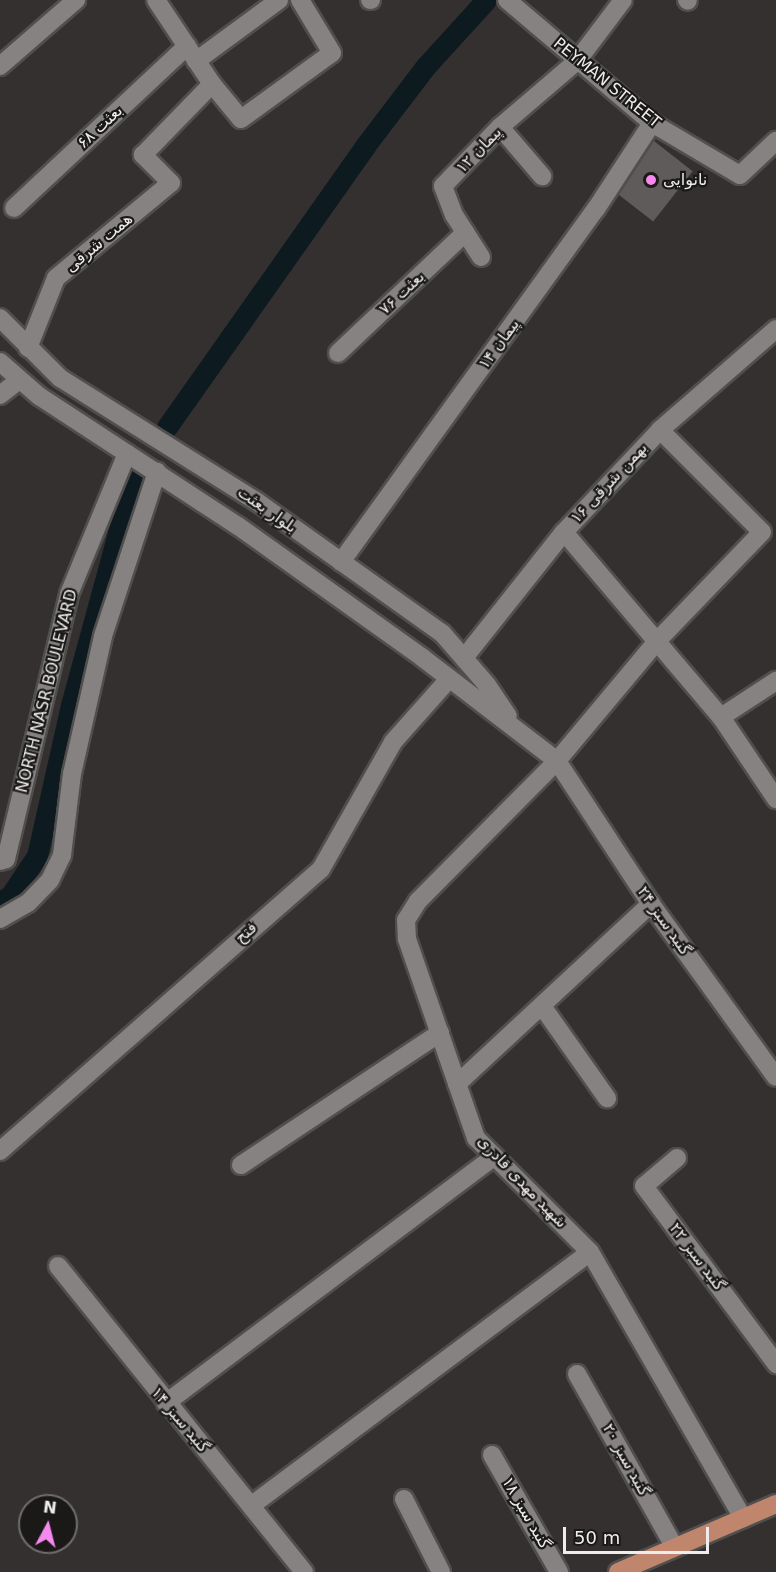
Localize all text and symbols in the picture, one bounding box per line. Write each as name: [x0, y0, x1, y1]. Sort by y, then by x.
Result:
street label: PEYMAN STREET: [550, 34, 664, 132]
street label: بعثت ۶۸: [73, 101, 127, 153]
street label: پیمان ۱۲: [452, 123, 506, 177]
place label: نانوایی: [663, 170, 707, 190]
marker: نانوایی: [644, 173, 658, 187]
street label: همت شرقی: [62, 209, 136, 277]
street label: بعثت ۷۶: [375, 267, 429, 319]
street label: پیمان ۱۴: [474, 315, 524, 373]
street label: بهمن شرقی ۱۶: [567, 438, 651, 528]
street label: بلوار بعثت: [234, 483, 300, 537]
street label: NORTH NASR BOULEVARD: [12, 587, 82, 795]
street label: گنبد سبز ۲۴: [633, 883, 695, 959]
street label: فتح: [231, 918, 261, 948]
street label: شهید مهدی قادری: [473, 1132, 571, 1232]
street label: گنبد سبز ۲۲: [665, 1219, 729, 1295]
street label: گنبد سبز ۱۴: [147, 1383, 213, 1457]
street label: گنبد سبز ۲۰: [598, 1420, 654, 1500]
street label: گنبد سبز ۱۸: [498, 1474, 554, 1552]
north arrow: [18, 1494, 78, 1554]
text: N: [42, 1497, 58, 1518]
scale bar: [566, 1515, 712, 1553]
text: 50 m: [574, 1527, 620, 1548]

